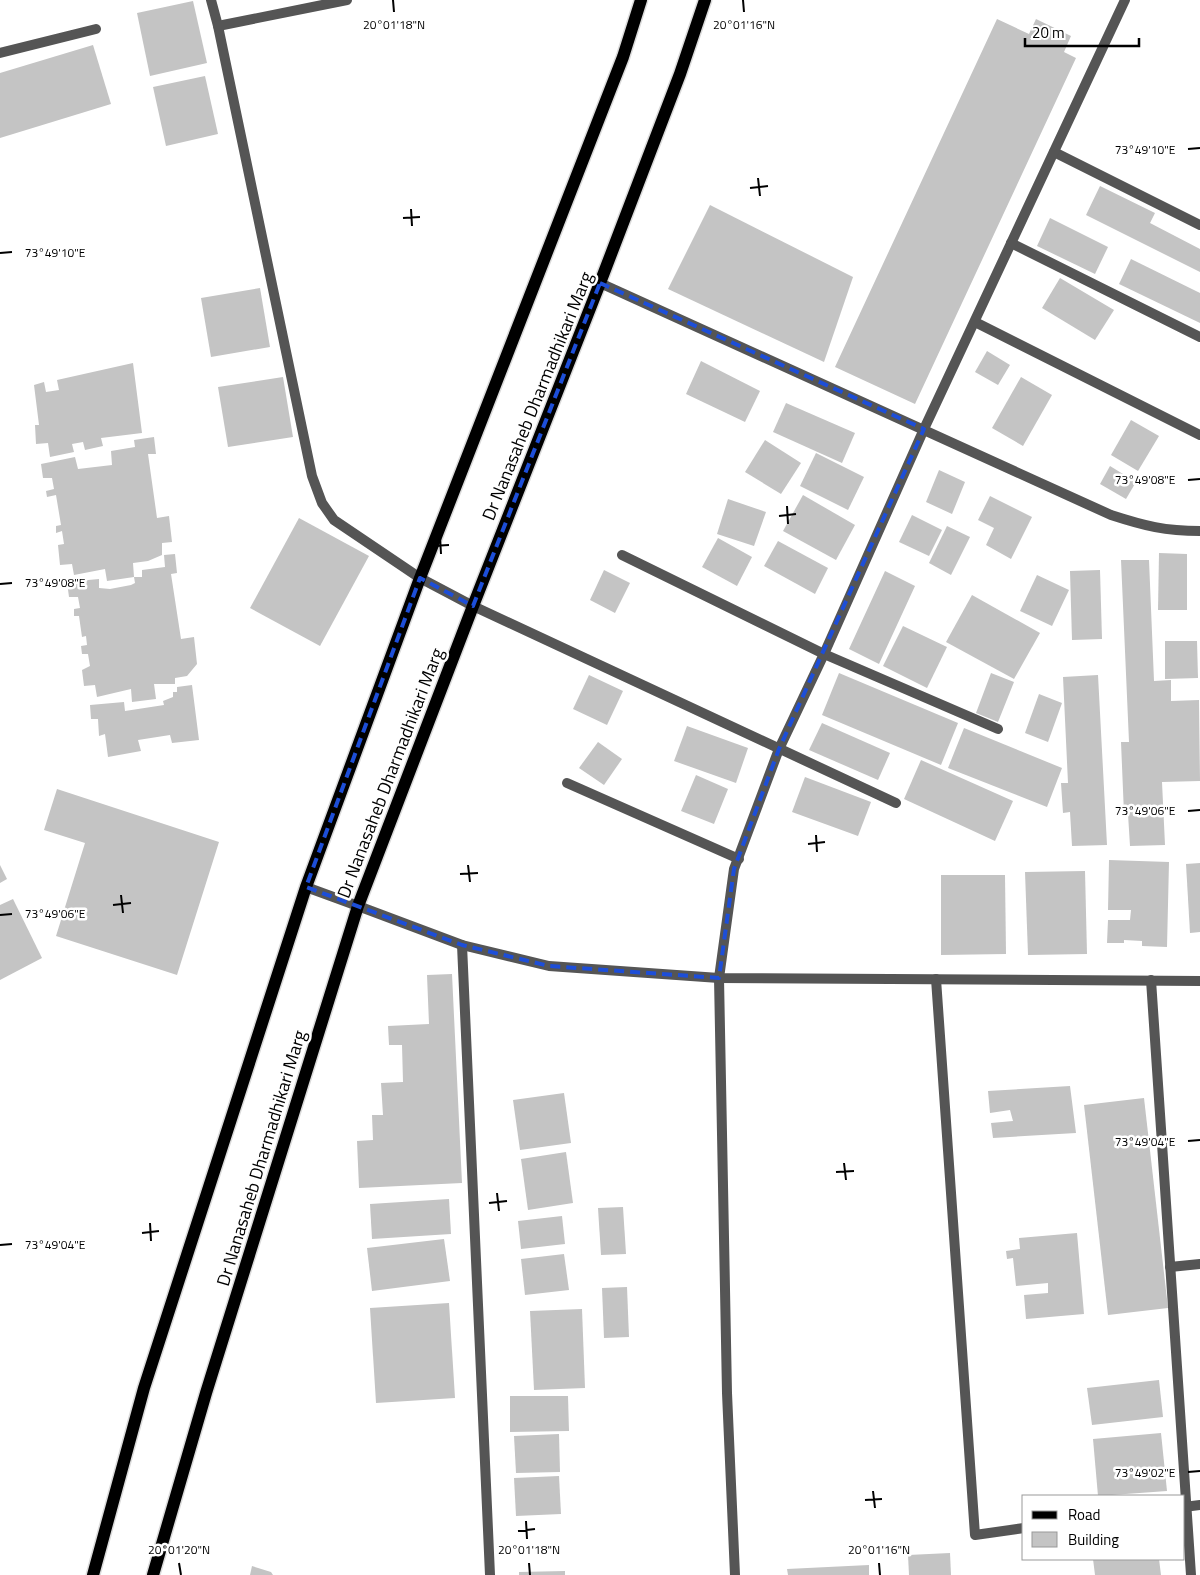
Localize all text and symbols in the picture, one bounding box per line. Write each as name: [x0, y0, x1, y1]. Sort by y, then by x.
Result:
text: 20°01'18"N: [363, 15, 425, 34]
text: 20°01'16"N: [713, 15, 775, 34]
scale bar: [1025, 15, 1139, 47]
text: 20 m: [1032, 21, 1065, 44]
text: 73°49'10"E: [1115, 140, 1176, 159]
text: 73°49'10"E: [25, 243, 86, 262]
street label: Dr Nanasaheb Dharmadhikari Marg: [475, 268, 599, 524]
text: 73°49'08"E: [1115, 470, 1176, 489]
text: 73°49'08"E: [25, 573, 86, 592]
street label: Dr Nanasaheb Dharmadhikari Marg: [330, 644, 450, 902]
text: 73°49'06"E: [1115, 801, 1176, 820]
text: 73°49'06"E: [25, 904, 86, 923]
street label: Dr Nanasaheb Dharmadhikari Marg: [209, 1027, 313, 1289]
text: 73°49'04"E: [1115, 1132, 1176, 1151]
text: 73°49'04"E: [25, 1235, 86, 1254]
text: 73°49'02"E: [1115, 1463, 1176, 1482]
legend: [1022, 1495, 1185, 1560]
text: Road: [1068, 1503, 1100, 1526]
text: Building: [1068, 1528, 1119, 1551]
text: 20°01'20"N: [148, 1540, 210, 1559]
text: 20°01'18"N: [498, 1540, 560, 1559]
text: 20°01'16"N: [848, 1540, 910, 1559]

